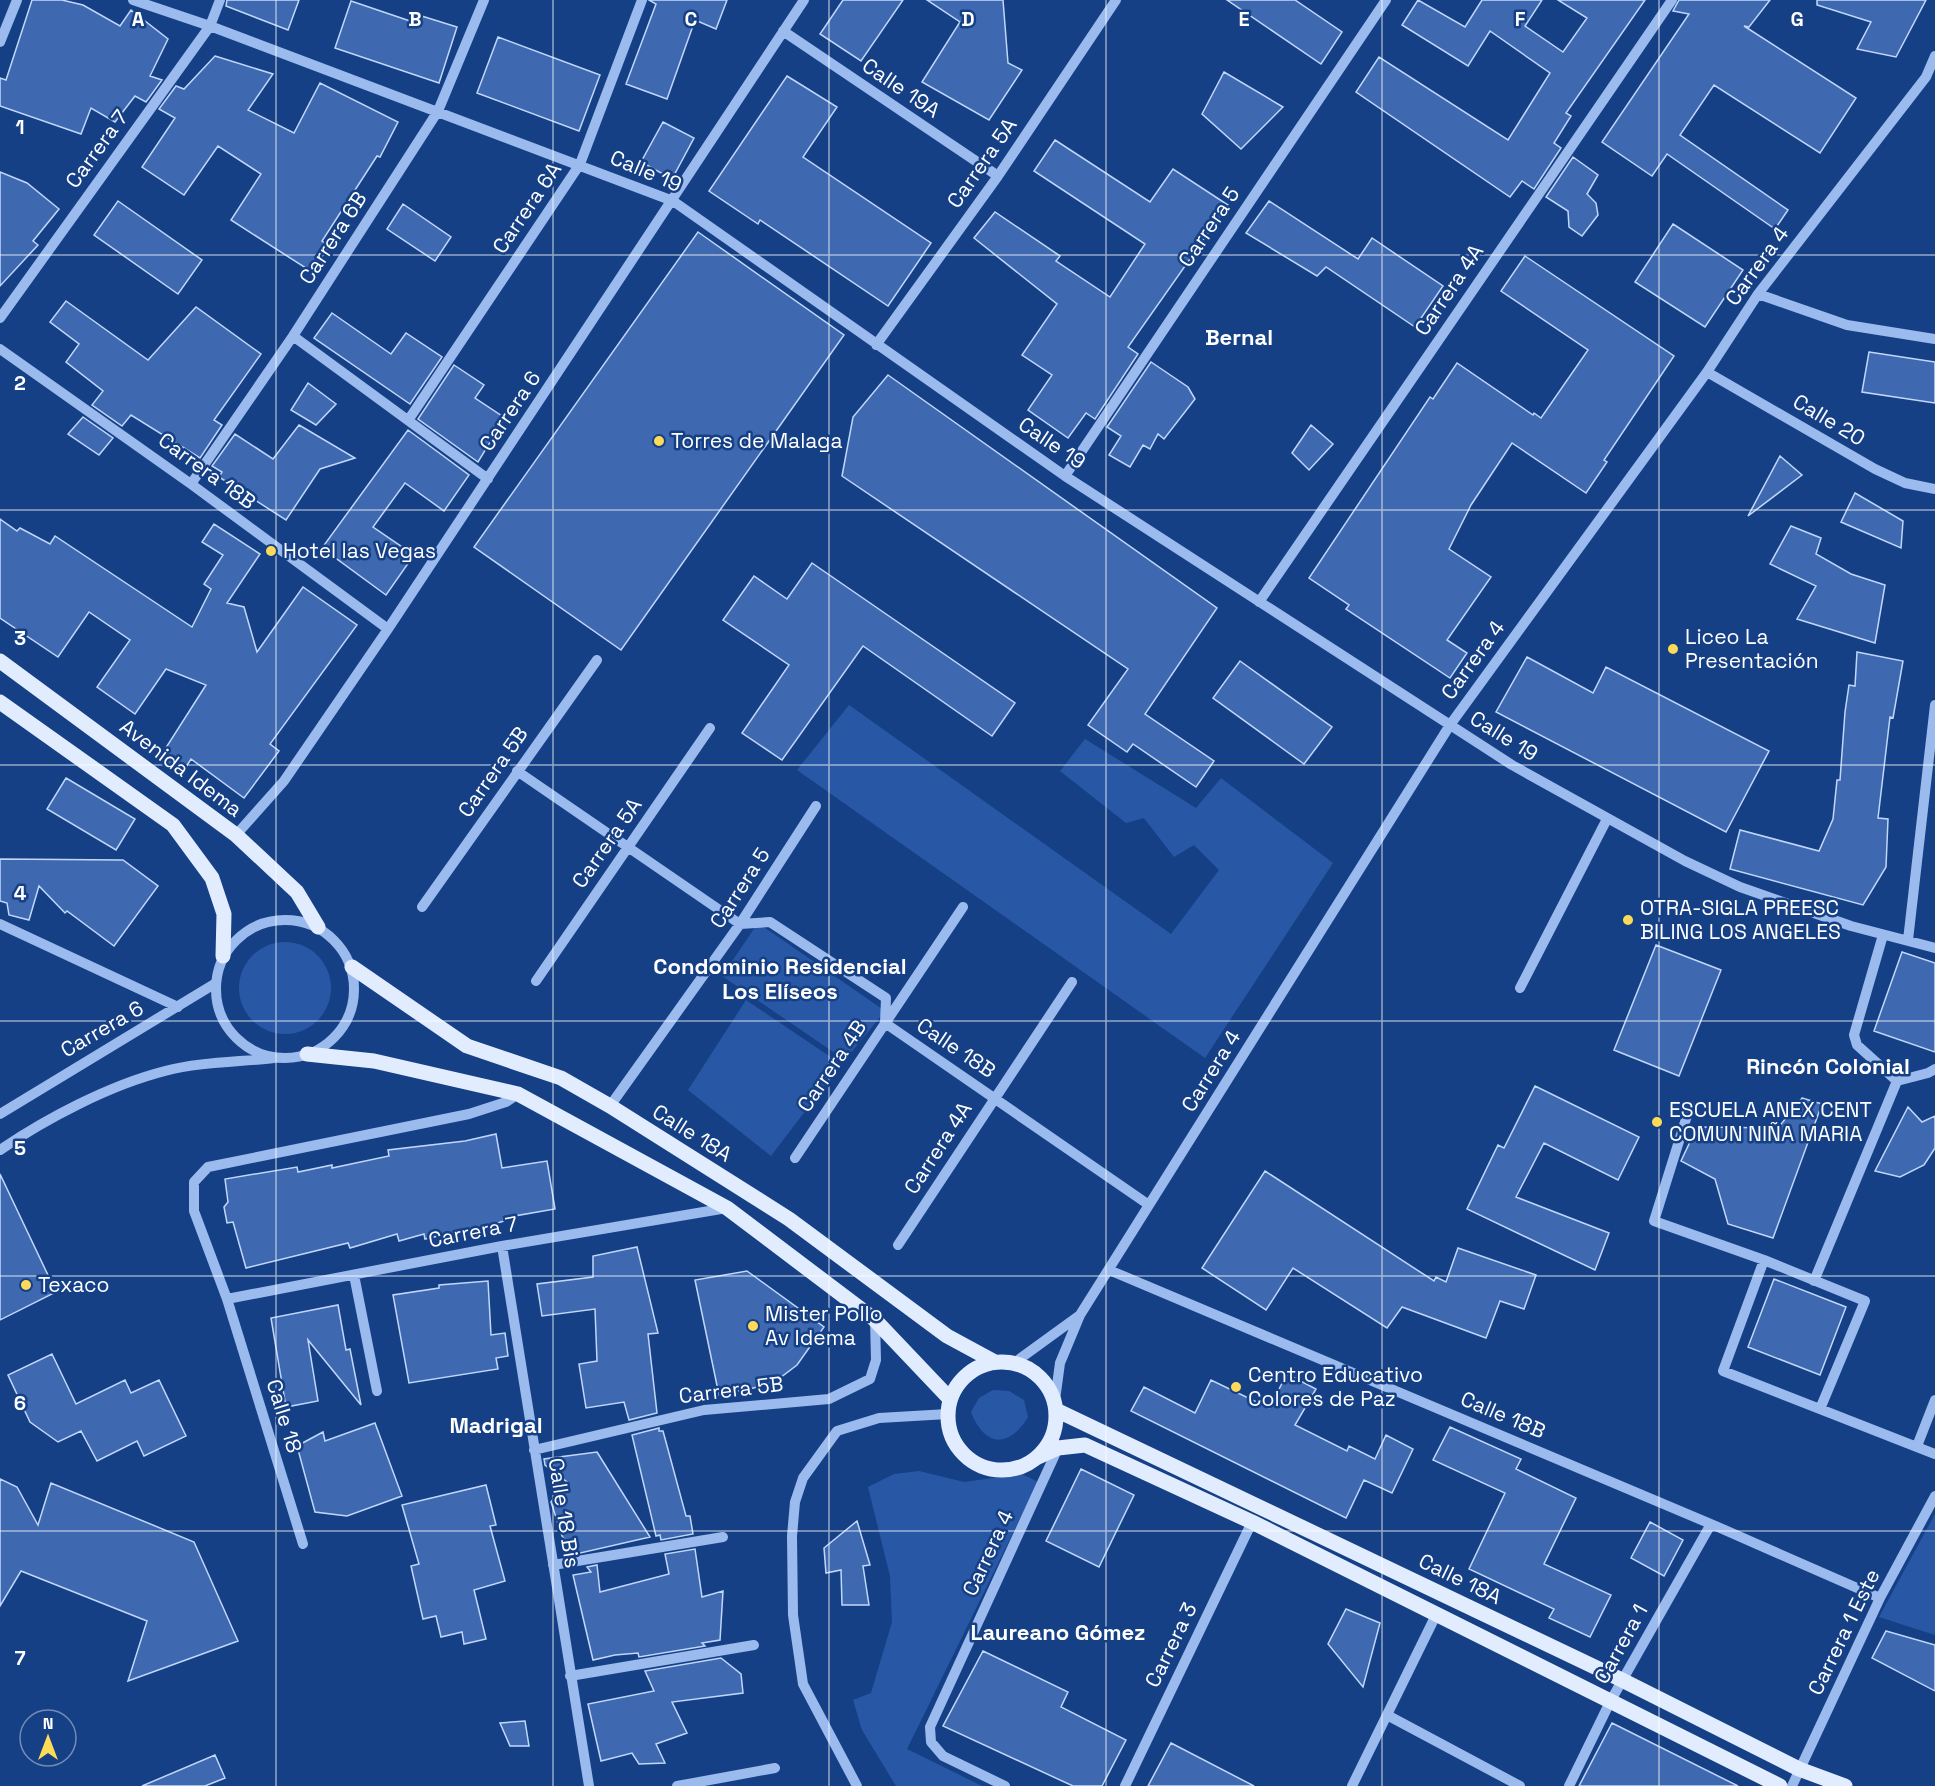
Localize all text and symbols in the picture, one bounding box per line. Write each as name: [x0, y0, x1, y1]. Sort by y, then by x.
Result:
text: A: [132, 6, 145, 32]
text: B: [408, 6, 422, 32]
text: C: [685, 6, 698, 32]
text: D: [961, 6, 975, 32]
text: E: [1238, 6, 1250, 32]
text: F: [1515, 6, 1526, 32]
text: G: [1790, 6, 1804, 32]
street label: Calle 19A: [857, 52, 946, 124]
street label: Carrera 7: [59, 104, 134, 193]
street label: Carrera 5A: [941, 112, 1023, 213]
text: 1: [15, 114, 25, 140]
street label: Calle 19: [606, 143, 686, 198]
street label: Carrera 6A: [486, 157, 567, 259]
street label: Carrera 5: [1172, 181, 1245, 272]
street label: Carrera 6B: [293, 186, 373, 289]
street label: Carrera 4: [1719, 221, 1794, 311]
street label: Carrera 4A: [1408, 239, 1489, 341]
district label: Bernal: [1205, 323, 1273, 351]
street label: Carrera 6: [473, 365, 546, 456]
text: 2: [14, 370, 26, 396]
street label: Calle 20: [1788, 387, 1870, 452]
street label: Calle 19: [1014, 410, 1091, 475]
street label: Carrera 18B: [153, 426, 261, 515]
place label: Torres de Malaga: [671, 427, 843, 454]
marker: Torres de Malaga: [652, 434, 666, 448]
place label: Hotel las Vegas: [283, 537, 436, 564]
marker: Hotel las Vegas: [264, 544, 278, 558]
street label: Carrera 4: [1435, 615, 1510, 705]
place label: Liceo La Presentación: [1685, 623, 1819, 674]
text: 3: [14, 625, 26, 651]
marker: Liceo La Presentación: [1666, 642, 1680, 656]
street label: Calle 19: [1465, 704, 1543, 767]
street label: Avenida Idema: [115, 713, 248, 822]
street label: Carrera 5B: [451, 721, 534, 822]
street label: Carrera 5A: [566, 792, 648, 893]
street label: Carrera 5: [703, 842, 776, 933]
text: 4: [14, 880, 27, 906]
place label: OTRA-SIGLA PREESC BILING LOS ANGELES: [1640, 894, 1841, 945]
marker: OTRA-SIGLA PREESC BILING LOS ANGELES: [1621, 913, 1635, 927]
district label: Condominio Residencial Los Elíseos: [653, 952, 907, 1005]
street label: Carrera 6: [55, 994, 148, 1063]
street label: Calle 18B: [912, 1011, 1001, 1084]
street label: Carrera 4B: [791, 1014, 872, 1117]
street label: Carrera 4: [1175, 1025, 1246, 1117]
district label: Rincón Colonial: [1746, 1052, 1910, 1080]
street label: Carrera 4A: [898, 1096, 977, 1199]
place label: ESCUELA ANEX CENT COMUN NIÑA MARIA: [1669, 1096, 1872, 1147]
street label: Calle 18A: [647, 1098, 737, 1168]
marker: ESCUELA ANEX CENT COMUN NIÑA MARIA: [1650, 1115, 1664, 1129]
text: 5: [14, 1135, 26, 1161]
street label: Carrera 7: [426, 1210, 520, 1253]
place label: Texaco: [38, 1271, 110, 1298]
marker: Texaco: [19, 1278, 33, 1292]
place label: Mister Pollo Av Idema: [765, 1300, 883, 1351]
marker: Mister Pollo Av Idema: [746, 1319, 760, 1333]
place label: Centro Educativo Colores de Paz: [1248, 1361, 1423, 1412]
street label: Carrera 5B: [677, 1370, 785, 1409]
street label: Calle 18: [261, 1376, 308, 1456]
marker: Centro Educativo Colores de Paz: [1229, 1380, 1243, 1394]
street label: Calle 18B: [1457, 1385, 1550, 1444]
text: 6: [14, 1390, 26, 1416]
district label: Madrigal: [449, 1411, 543, 1439]
street label: Calle 18 Bis: [542, 1456, 587, 1570]
street label: Carrera 4: [956, 1506, 1019, 1600]
street label: Calle 18A: [1414, 1547, 1506, 1610]
street label: Carrera 1 Este: [1801, 1564, 1886, 1699]
street label: Carrera 3: [1138, 1598, 1203, 1692]
street label: Carrera 1: [1588, 1599, 1654, 1688]
district label: Laureano Gómez: [971, 1618, 1145, 1646]
text: 7: [14, 1645, 26, 1671]
north arrow: [18, 1708, 78, 1768]
text: N: [43, 1713, 53, 1734]

